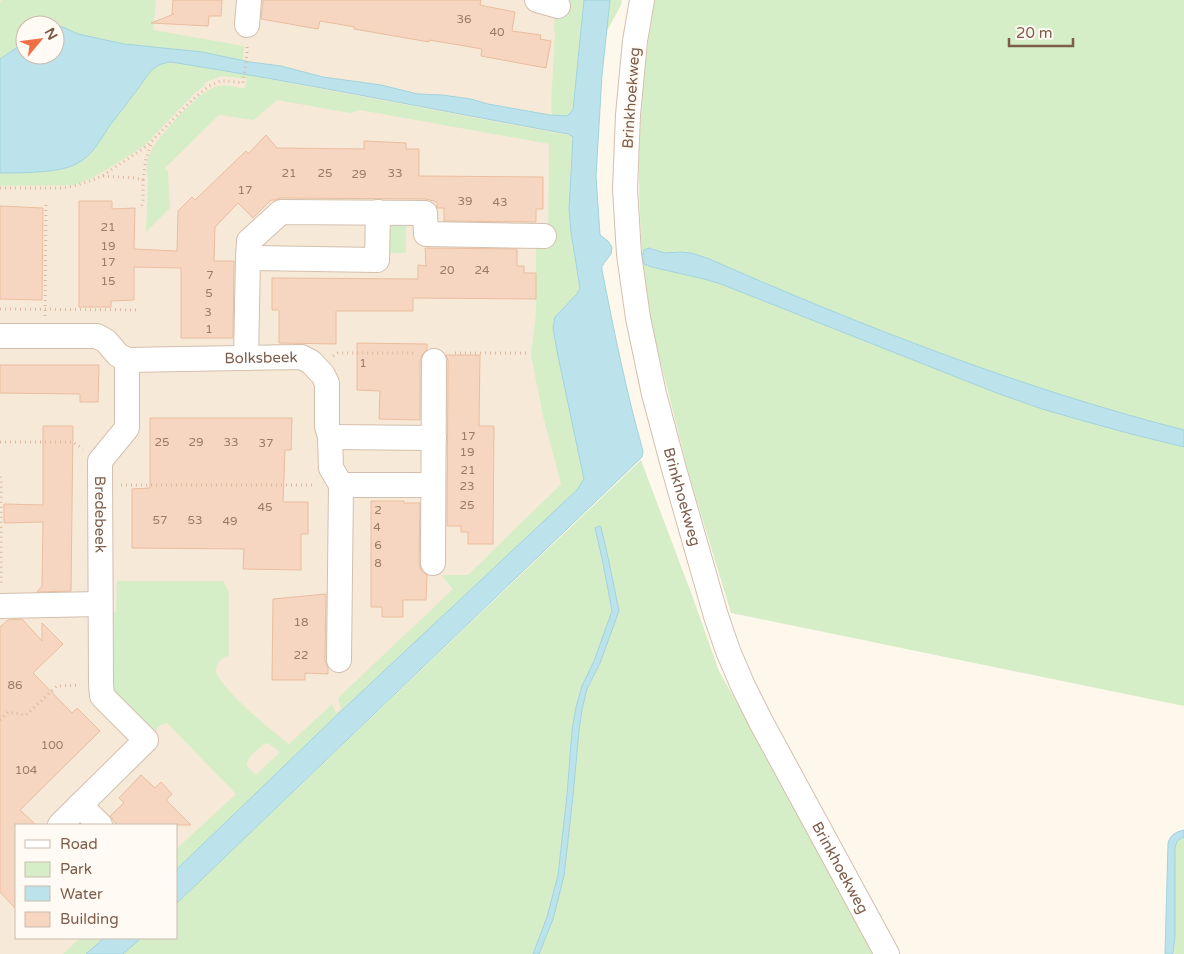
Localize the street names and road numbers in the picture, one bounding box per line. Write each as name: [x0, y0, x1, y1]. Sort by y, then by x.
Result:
street label: Brinkhoekweg: [618, 47, 644, 149]
street label: Bolksbeek: [224, 348, 298, 367]
street label: Brinkhoekweg: [660, 445, 705, 548]
street label: Bredebeek: [91, 476, 109, 553]
street label: Brinkhoekweg: [808, 819, 872, 917]

